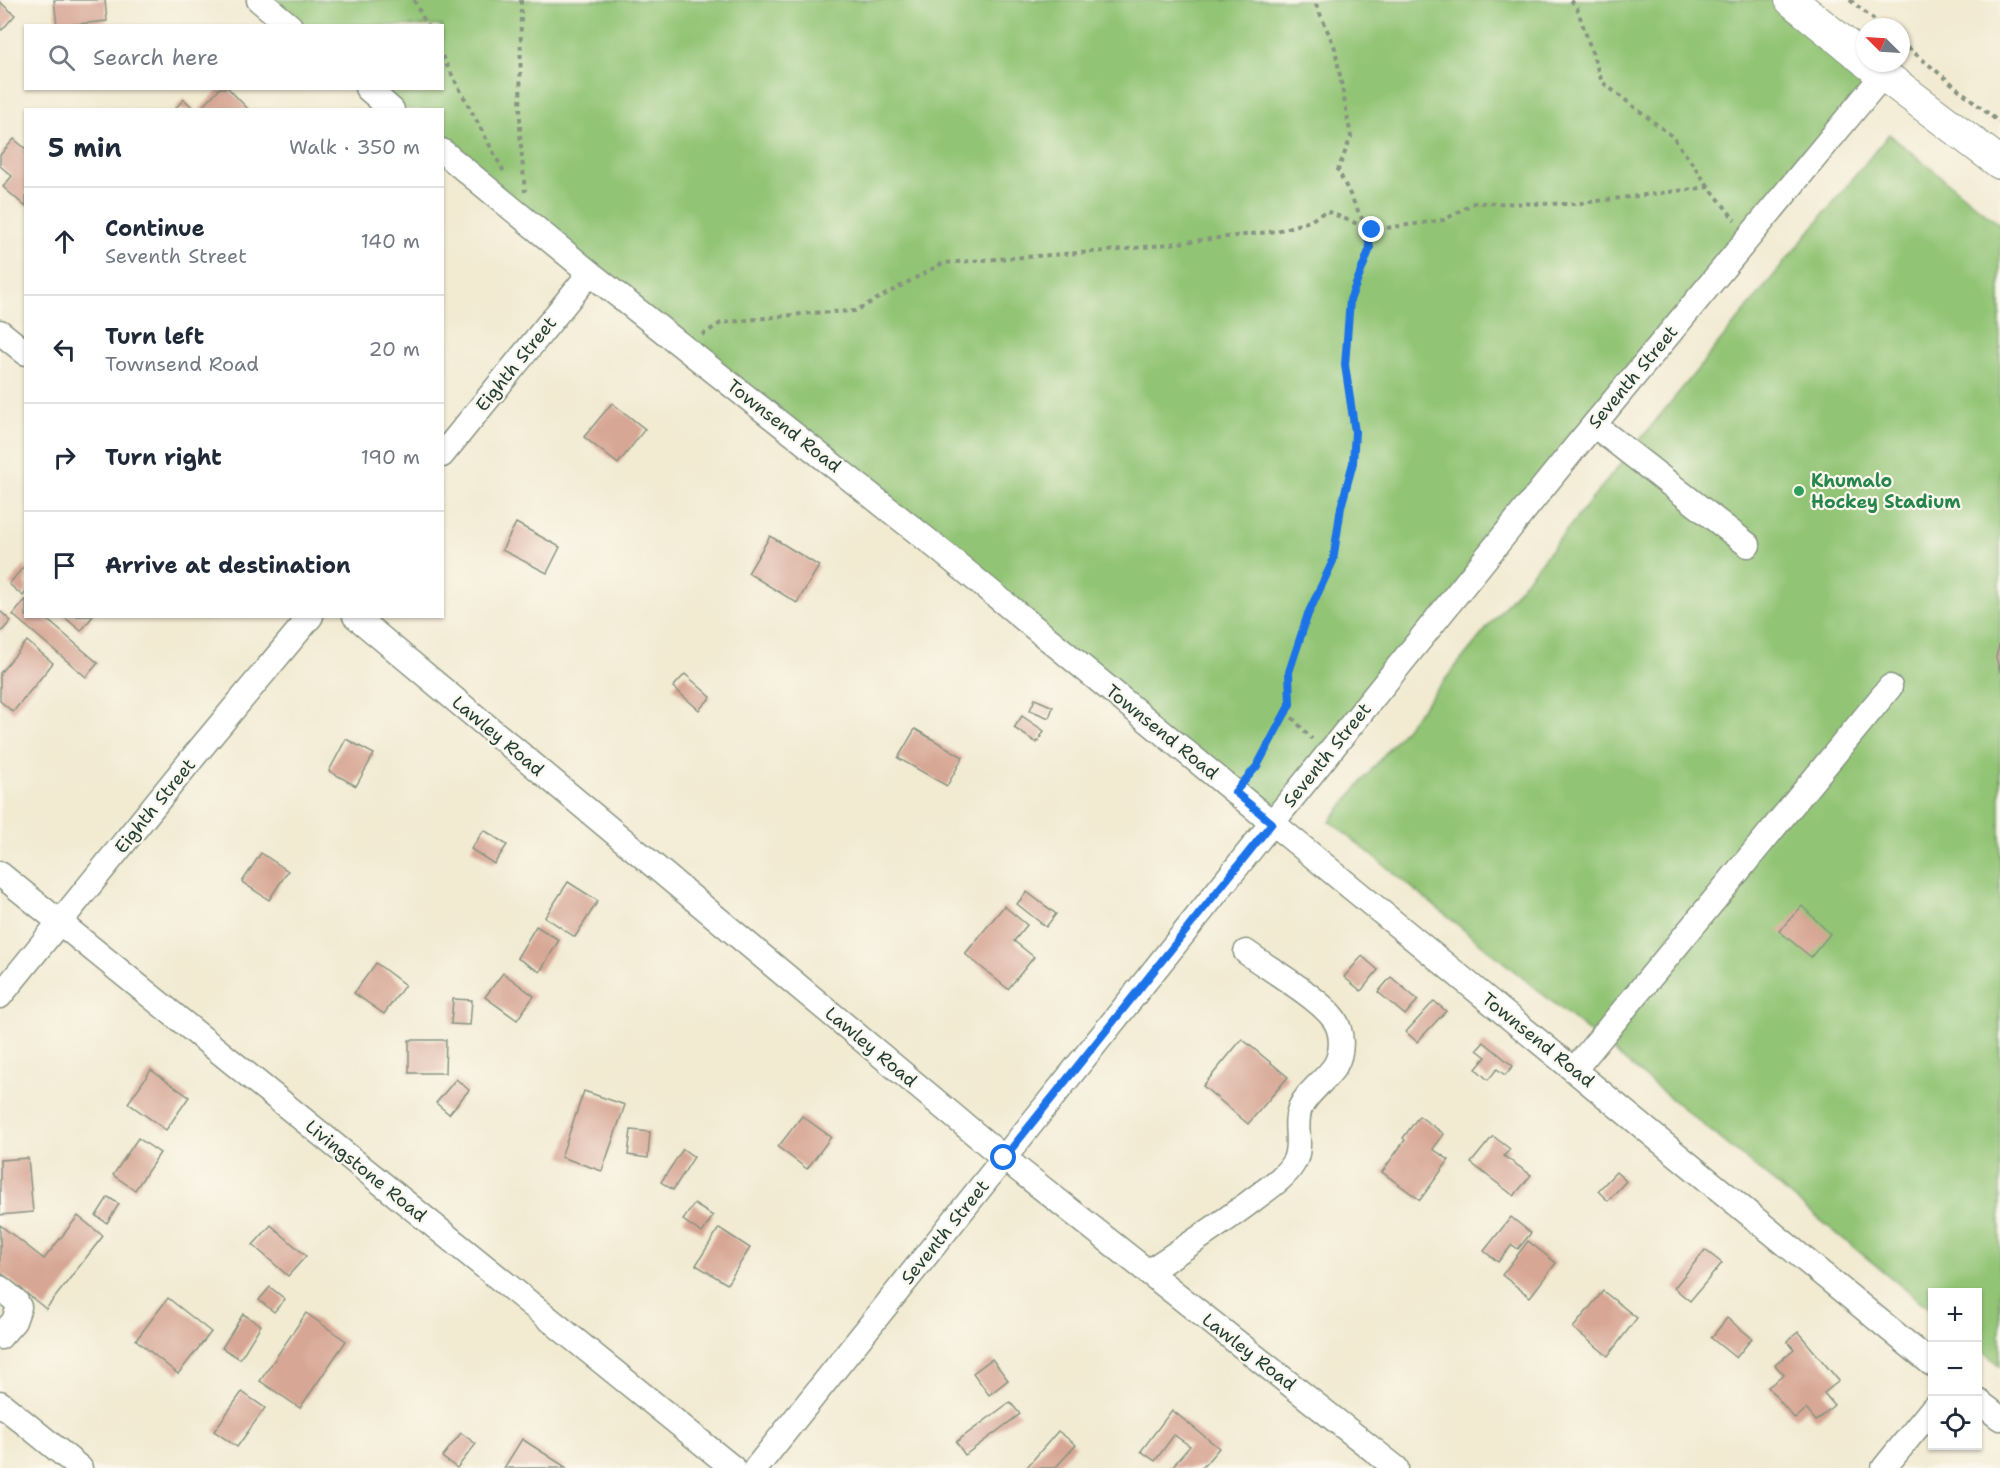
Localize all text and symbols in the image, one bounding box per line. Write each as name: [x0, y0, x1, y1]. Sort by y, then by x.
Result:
north arrow: [1856, 18, 1910, 72]
search box: [24, 24, 444, 90]
icon: search: [45, 41, 78, 74]
text: Search here: [93, 43, 219, 72]
text: 5 min: [48, 130, 122, 165]
text: Walk · 350 m: [289, 134, 420, 160]
text: Continue: [105, 214, 205, 243]
route end: [1358, 216, 1384, 242]
icon: ahead: [48, 225, 81, 258]
text: 140 m: [361, 228, 420, 254]
text: Seventh Street: [105, 243, 247, 269]
street label: Eighth Street: [470, 311, 562, 417]
street label: Seventh Street: [1583, 320, 1683, 434]
text: Turn left: [105, 322, 204, 351]
icon: left: [48, 333, 81, 366]
text: 20 m: [369, 336, 420, 362]
text: Townsend Road: [105, 351, 259, 377]
street label: Townsend Road: [722, 374, 846, 478]
icon: right: [48, 441, 81, 474]
text: Turn right: [105, 443, 222, 472]
text: 190 m: [361, 444, 420, 470]
place label: Khumalo Hockey Stadium: [1811, 469, 1961, 514]
marker: Khumalo Hockey Stadium: [1792, 484, 1806, 498]
icon: arrive: [48, 549, 81, 582]
text: Arrive at destination: [105, 551, 351, 580]
street label: Townsend Road: [1101, 679, 1223, 785]
street label: Lawley Road: [447, 690, 549, 782]
street label: Seventh Street: [1277, 698, 1377, 812]
street label: Eighth Street: [109, 753, 201, 859]
street label: Townsend Road: [1477, 987, 1599, 1093]
street label: Lawley Road: [820, 1001, 922, 1093]
street label: Livingstone Road: [300, 1115, 432, 1227]
route start: [990, 1144, 1016, 1170]
street label: Seventh Street: [895, 1175, 995, 1289]
map controls: [1928, 1288, 1982, 1450]
button: +: [1928, 1288, 1982, 1342]
street label: Lawley Road: [1197, 1308, 1301, 1396]
button: −: [1928, 1342, 1982, 1396]
button: locate: [1928, 1396, 1982, 1450]

